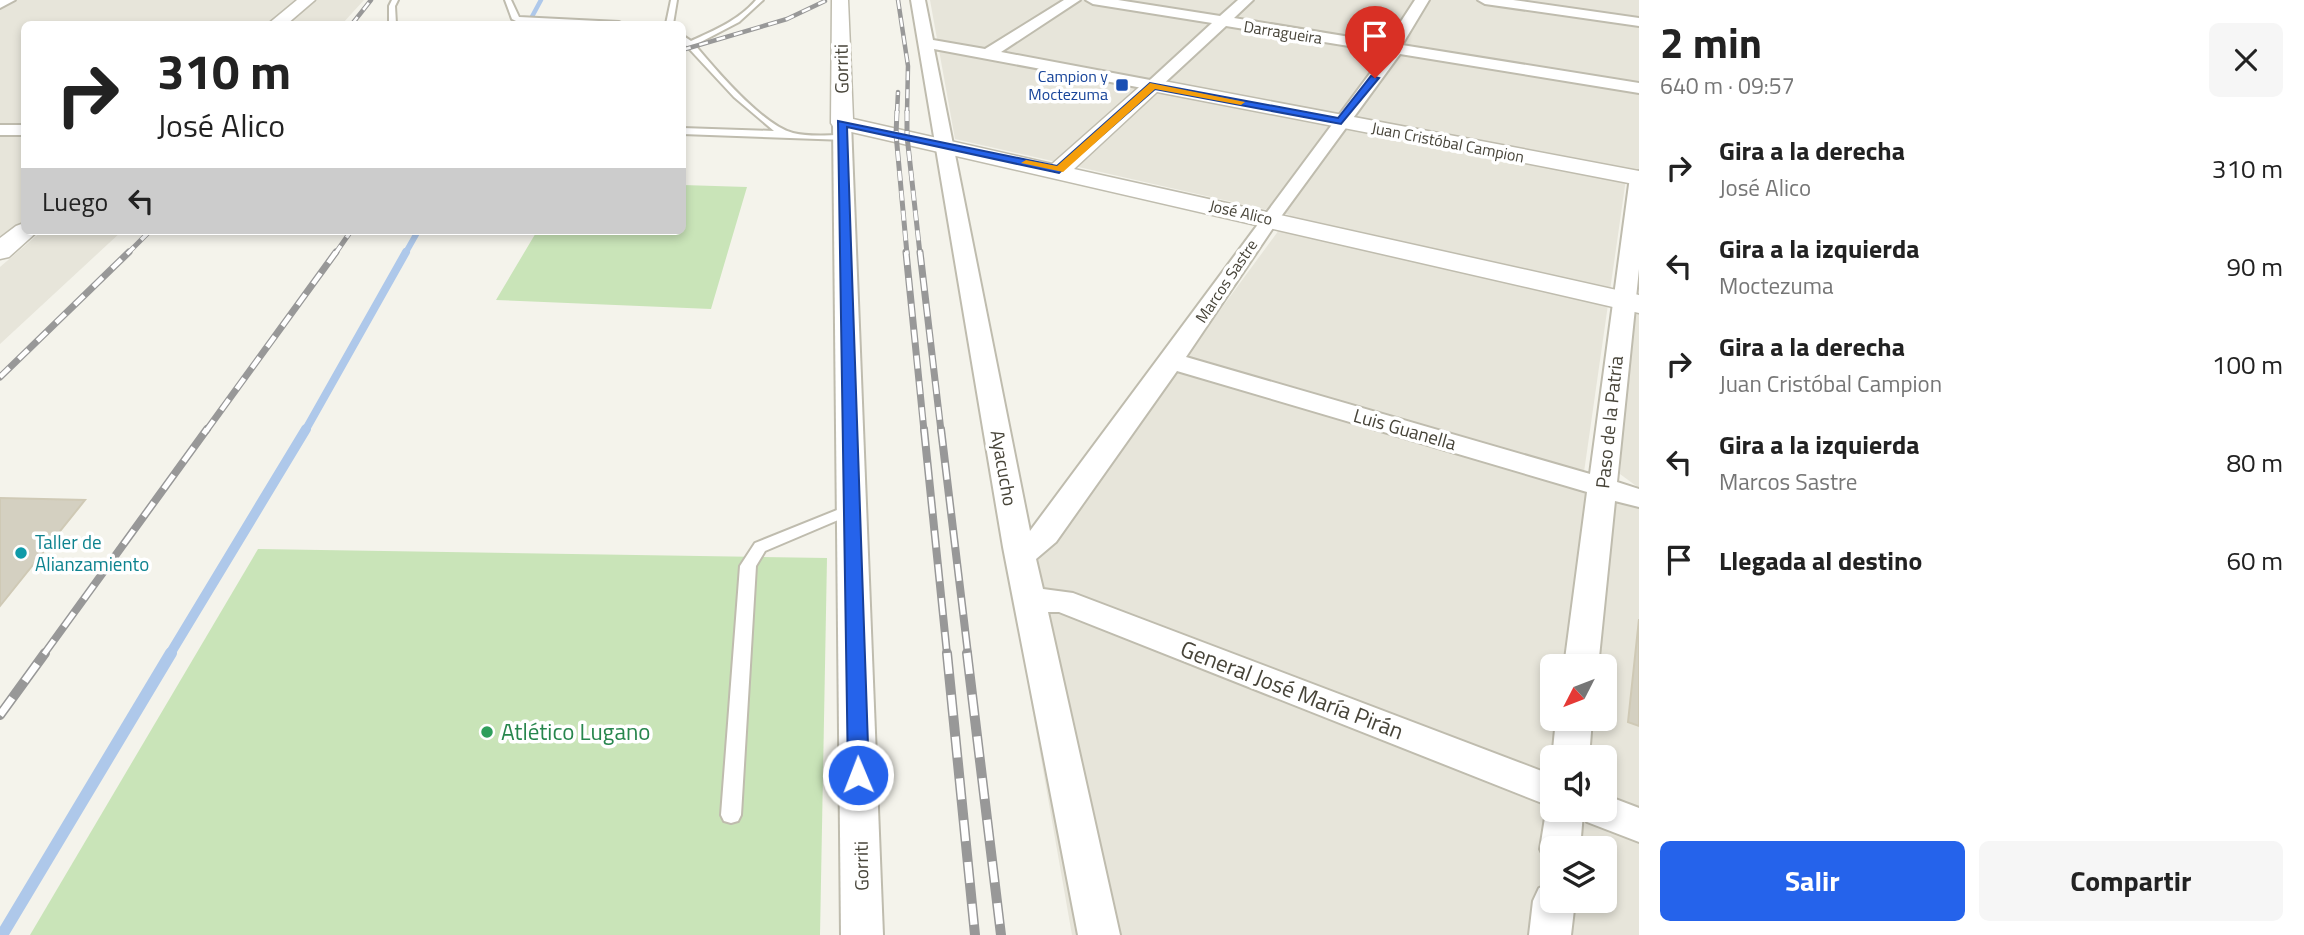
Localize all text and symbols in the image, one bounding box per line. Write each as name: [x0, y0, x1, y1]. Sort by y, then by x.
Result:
pin: [1345, 6, 1405, 78]
text: 2 min: [1660, 10, 1762, 74]
street label: Darragueira: [1242, 14, 1324, 50]
icon: arrive: [1356, 17, 1394, 55]
button: close: [2209, 23, 2283, 97]
text: 310 m: [157, 33, 291, 108]
street label: Gorriti: [826, 44, 855, 94]
icon: right: [42, 49, 133, 140]
place label: Campion y Moctezuma: [1028, 64, 1108, 106]
text: 640 m · 09:57: [1660, 68, 1795, 103]
marker: Campion y Moctezuma: [1114, 77, 1130, 93]
text: José Alico: [157, 101, 285, 149]
street label: Juan Cristóbal Campion: [1370, 115, 1526, 169]
text: Gira a la derecha: [1719, 131, 1905, 170]
icon: right: [1660, 149, 1698, 187]
text: 310 m: [2212, 149, 2283, 188]
text: José Alico: [1719, 170, 1811, 205]
text: Luego: [42, 182, 108, 221]
icon: left: [122, 182, 160, 220]
street label: José Alico: [1207, 193, 1275, 231]
text: Gira a la izquierda: [1719, 229, 1920, 268]
street label: Marcos Sastre: [1189, 234, 1263, 328]
icon: left: [1660, 247, 1698, 285]
text: 90 m: [2226, 247, 2283, 286]
text: Moctezuma: [1719, 268, 1834, 303]
text: Gira a la derecha: [1719, 327, 1905, 366]
icon: right: [1660, 345, 1698, 383]
text: 100 m: [2212, 345, 2283, 384]
street label: Paso de la Patria: [1587, 354, 1630, 490]
text: Juan Cristóbal Campion: [1719, 366, 1942, 401]
street label: Luis Guanella: [1350, 400, 1460, 457]
text: Gira a la izquierda: [1719, 425, 1920, 464]
street label: Ayacucho: [984, 428, 1025, 508]
icon: left: [1660, 443, 1698, 481]
text: 80 m: [2226, 443, 2283, 482]
text: Marcos Sastre: [1719, 464, 1857, 499]
place label: Taller de Alianzamiento: [35, 527, 149, 578]
icon: arrive: [1660, 541, 1698, 579]
text: Llegada al destino: [1719, 541, 1922, 580]
text: 60 m: [2226, 541, 2283, 580]
marker: Taller de Alianzamiento: [13, 545, 29, 561]
street label: General José María Pirán: [1175, 631, 1409, 748]
north arrow: [1540, 654, 1617, 732]
map controls: [1540, 654, 1617, 913]
place label: Atlético Lugano: [501, 714, 650, 749]
marker: Atlético Lugano: [479, 724, 495, 740]
position arrow: [821, 738, 895, 812]
button: sound: [1540, 745, 1617, 822]
button: layers: [1540, 836, 1617, 913]
street label: Gorriti: [846, 841, 875, 891]
button: Salir: [1660, 841, 1965, 921]
button: Compartir: [1979, 841, 2283, 921]

